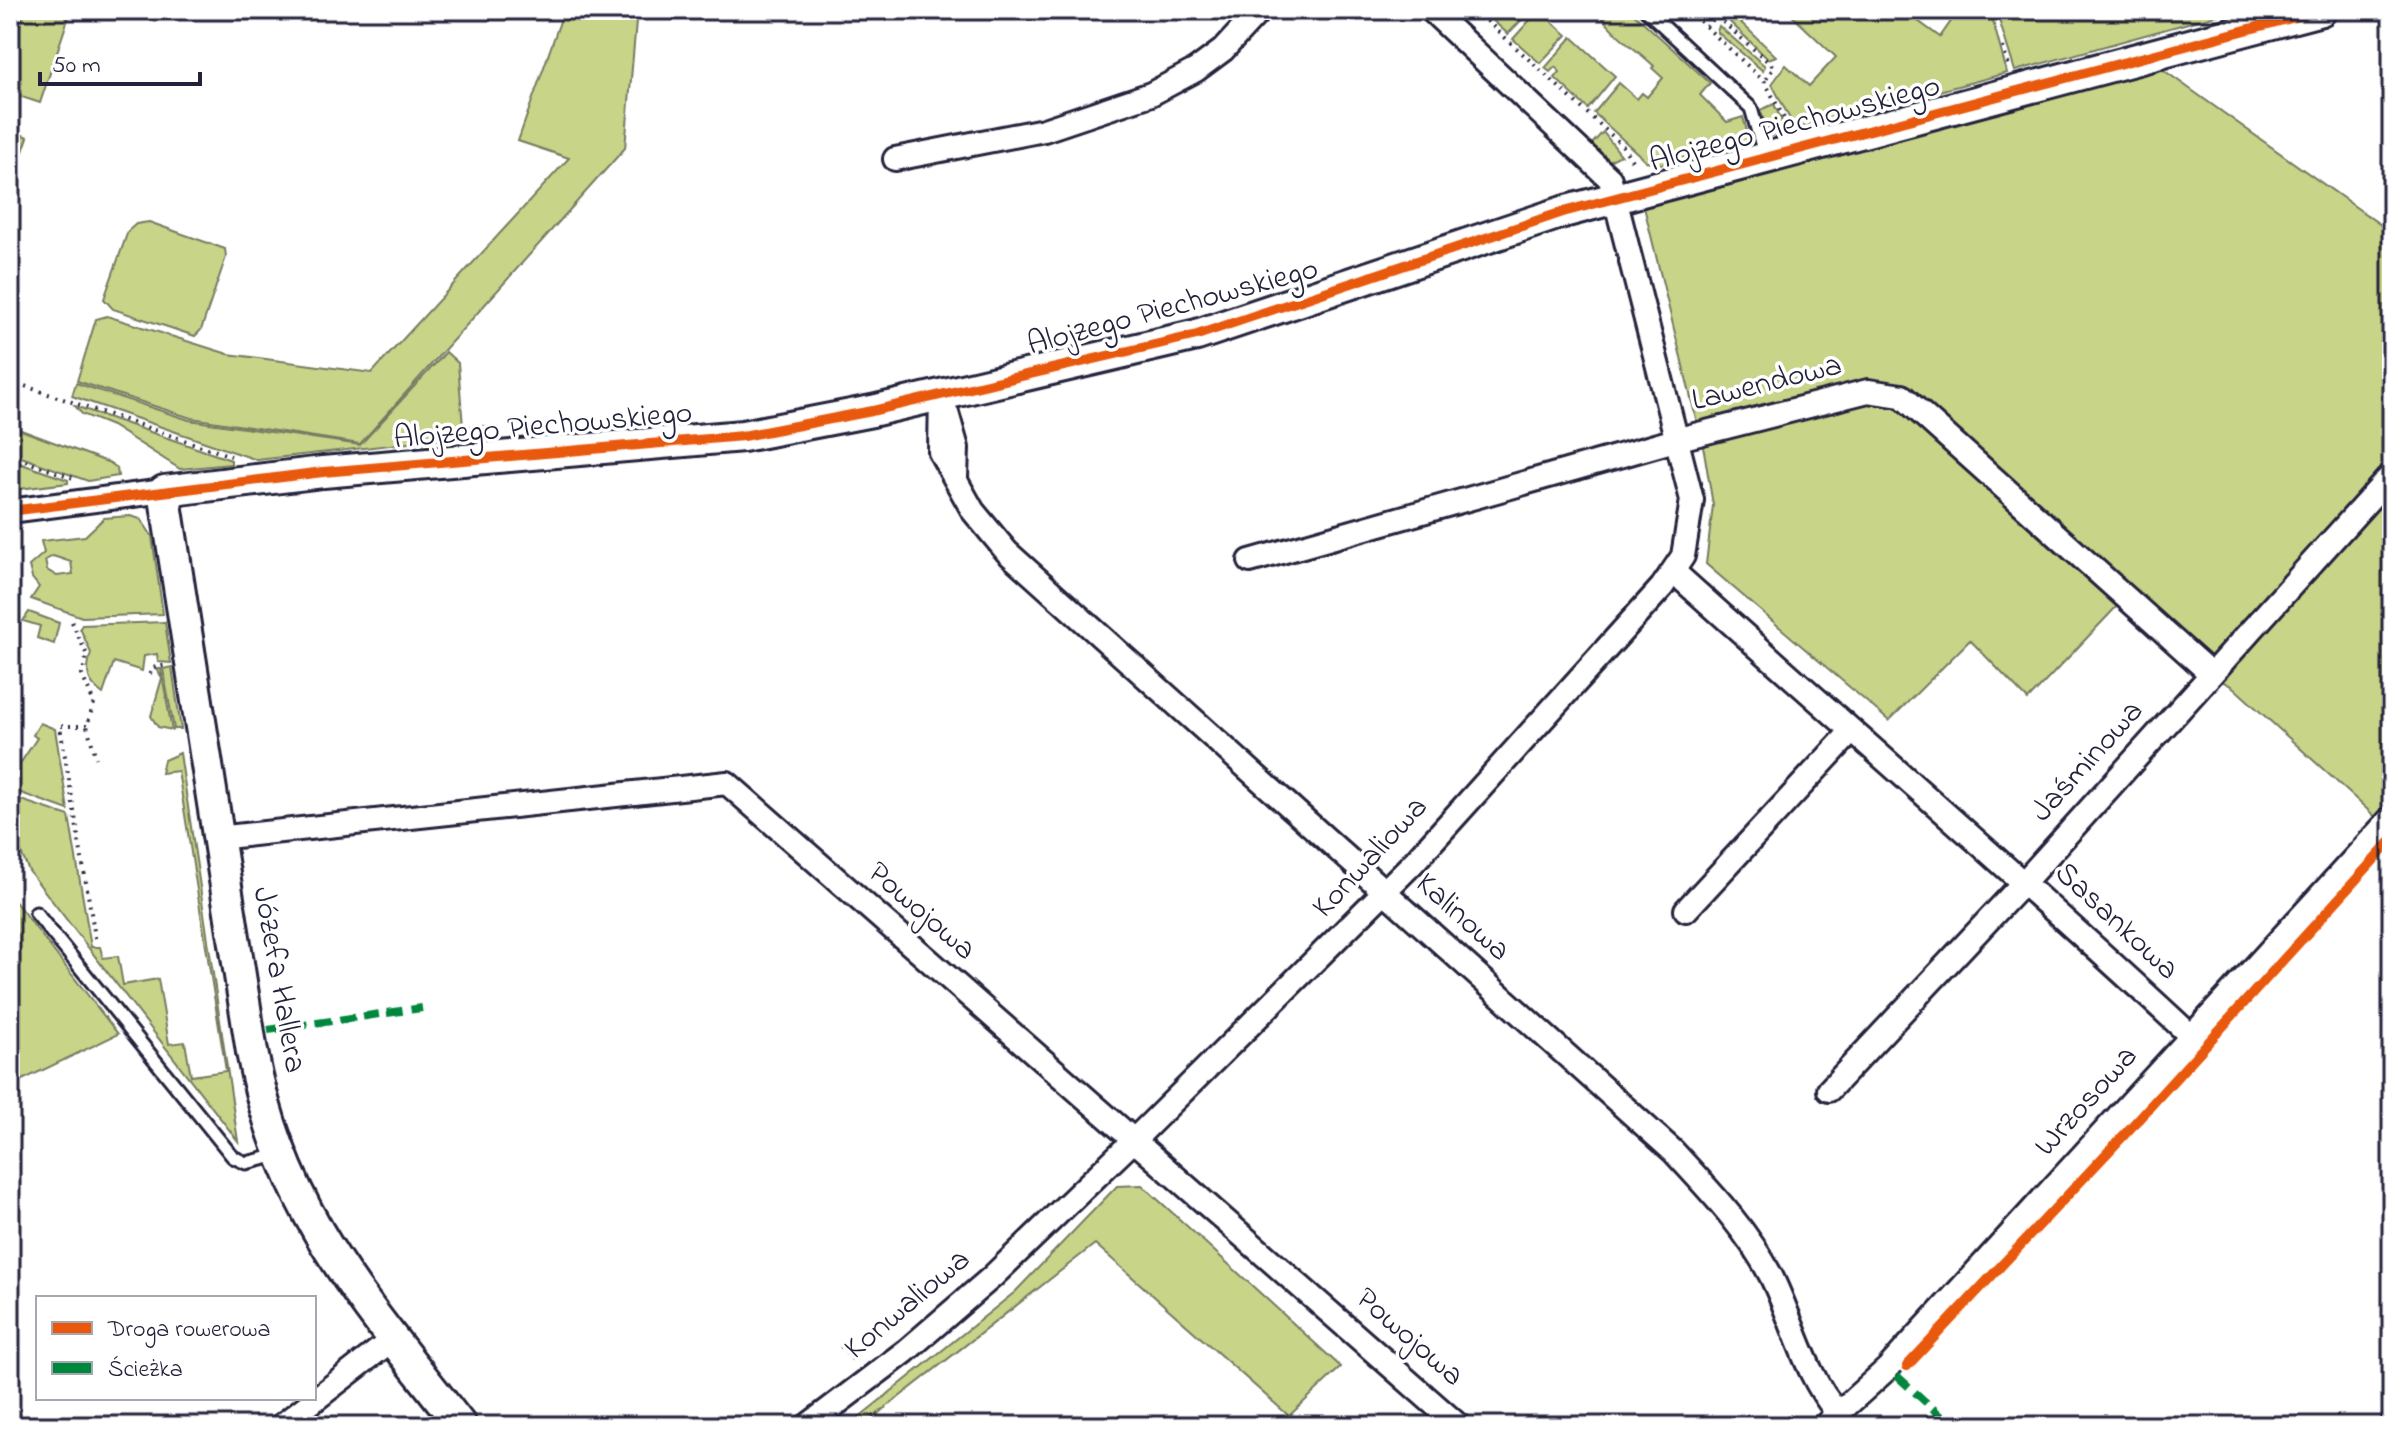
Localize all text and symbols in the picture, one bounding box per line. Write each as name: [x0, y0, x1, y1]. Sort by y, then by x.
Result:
scale bar: [40, 36, 200, 86]
text: 50 m: [52, 49, 101, 84]
street label: Alojzego Piechowskiego: [1644, 64, 1946, 186]
street label: Alojzego Piechowskiego: [1022, 247, 1324, 369]
street label: Lawendowa: [1687, 343, 1847, 425]
street label: Alojzego Piechowskiego: [392, 391, 694, 463]
street label: Jaśminowa: [2020, 690, 2156, 834]
street label: Konwaliowa: [1302, 786, 1440, 930]
street label: Powojowa: [856, 851, 986, 973]
street label: Sasankowa: [2043, 852, 2189, 992]
street label: Kalinowa: [1404, 862, 1520, 974]
street label: Józefa Hallera: [239, 883, 317, 1077]
street label: Wrzosowa: [2024, 1036, 2150, 1168]
street label: Konwaliowa: [835, 1238, 981, 1372]
street label: Powojowa: [1344, 1277, 1474, 1399]
legend: [36, 1296, 316, 1400]
text: Droga rowerowa: [107, 1313, 270, 1348]
text: Ścieżka: [108, 1353, 183, 1388]

